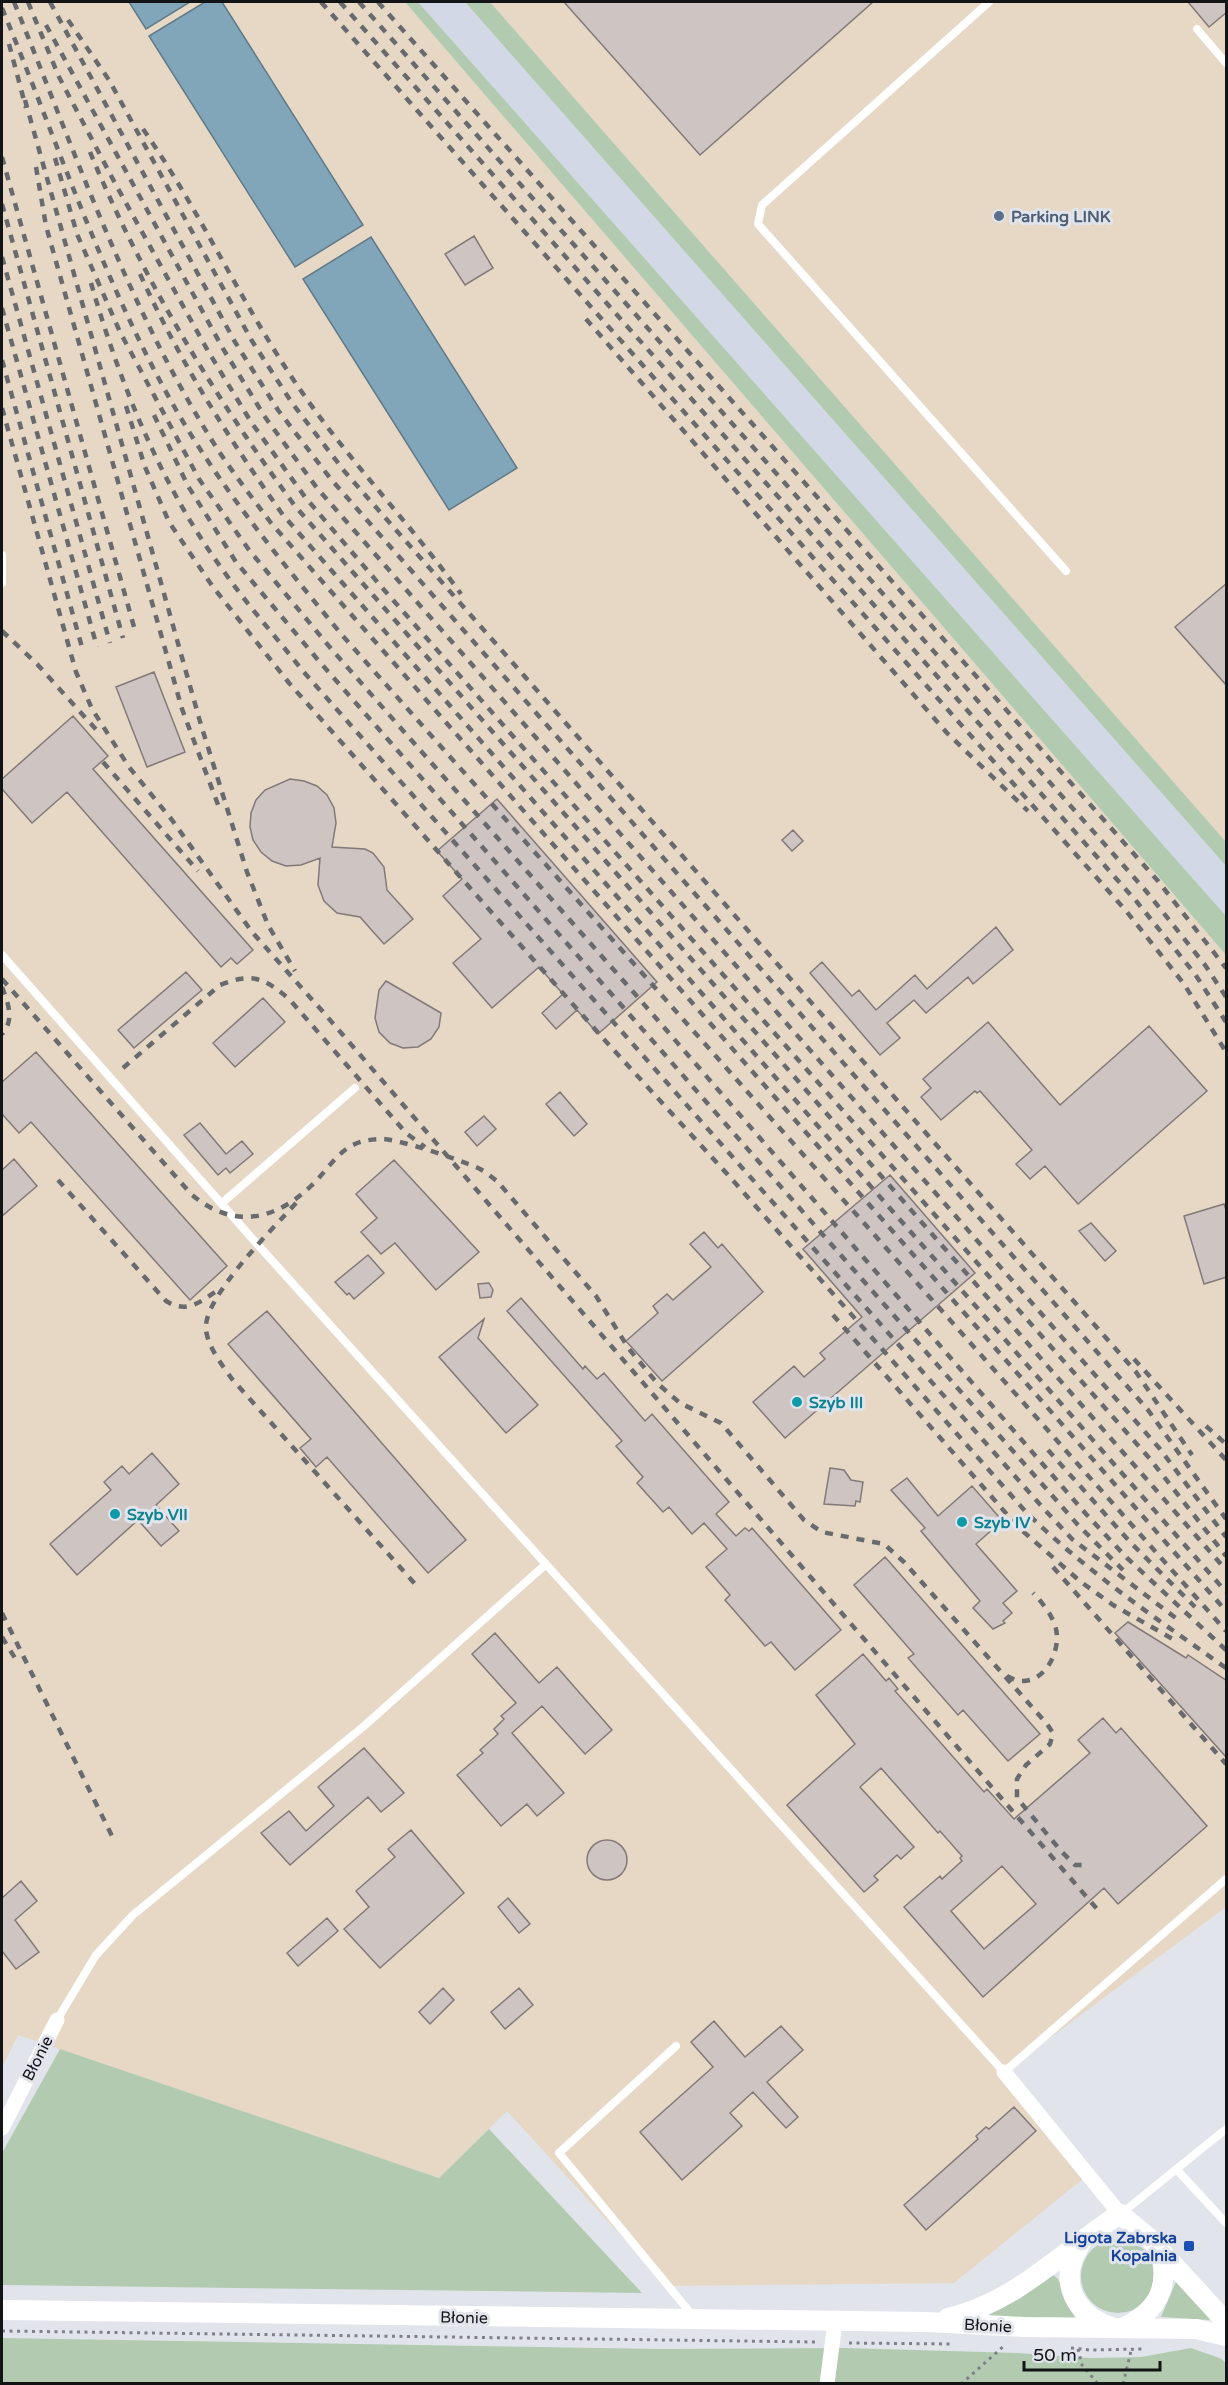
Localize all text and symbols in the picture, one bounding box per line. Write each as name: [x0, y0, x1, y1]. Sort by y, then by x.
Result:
place label: Parking LINK: [1011, 207, 1111, 227]
marker: Parking LINK: [992, 209, 1006, 223]
place label: Szyb III: [809, 1393, 863, 1413]
marker: Szyb III: [790, 1395, 804, 1409]
place label: Szyb VII: [127, 1505, 188, 1525]
marker: Szyb VII: [108, 1507, 122, 1521]
place label: Szyb IV: [974, 1513, 1031, 1533]
marker: Szyb IV: [955, 1515, 969, 1529]
street label: Błonie: [18, 2033, 58, 2084]
place label: Ligota Zabrska Kopalnia: [1064, 2228, 1177, 2266]
marker: Ligota Zabrska Kopalnia: [1182, 2239, 1196, 2253]
street label: Błonie: [440, 2308, 488, 2328]
street label: Błonie: [964, 2315, 1012, 2337]
scale bar: [1024, 2334, 1160, 2372]
text: 50 m: [1033, 2344, 1077, 2366]

